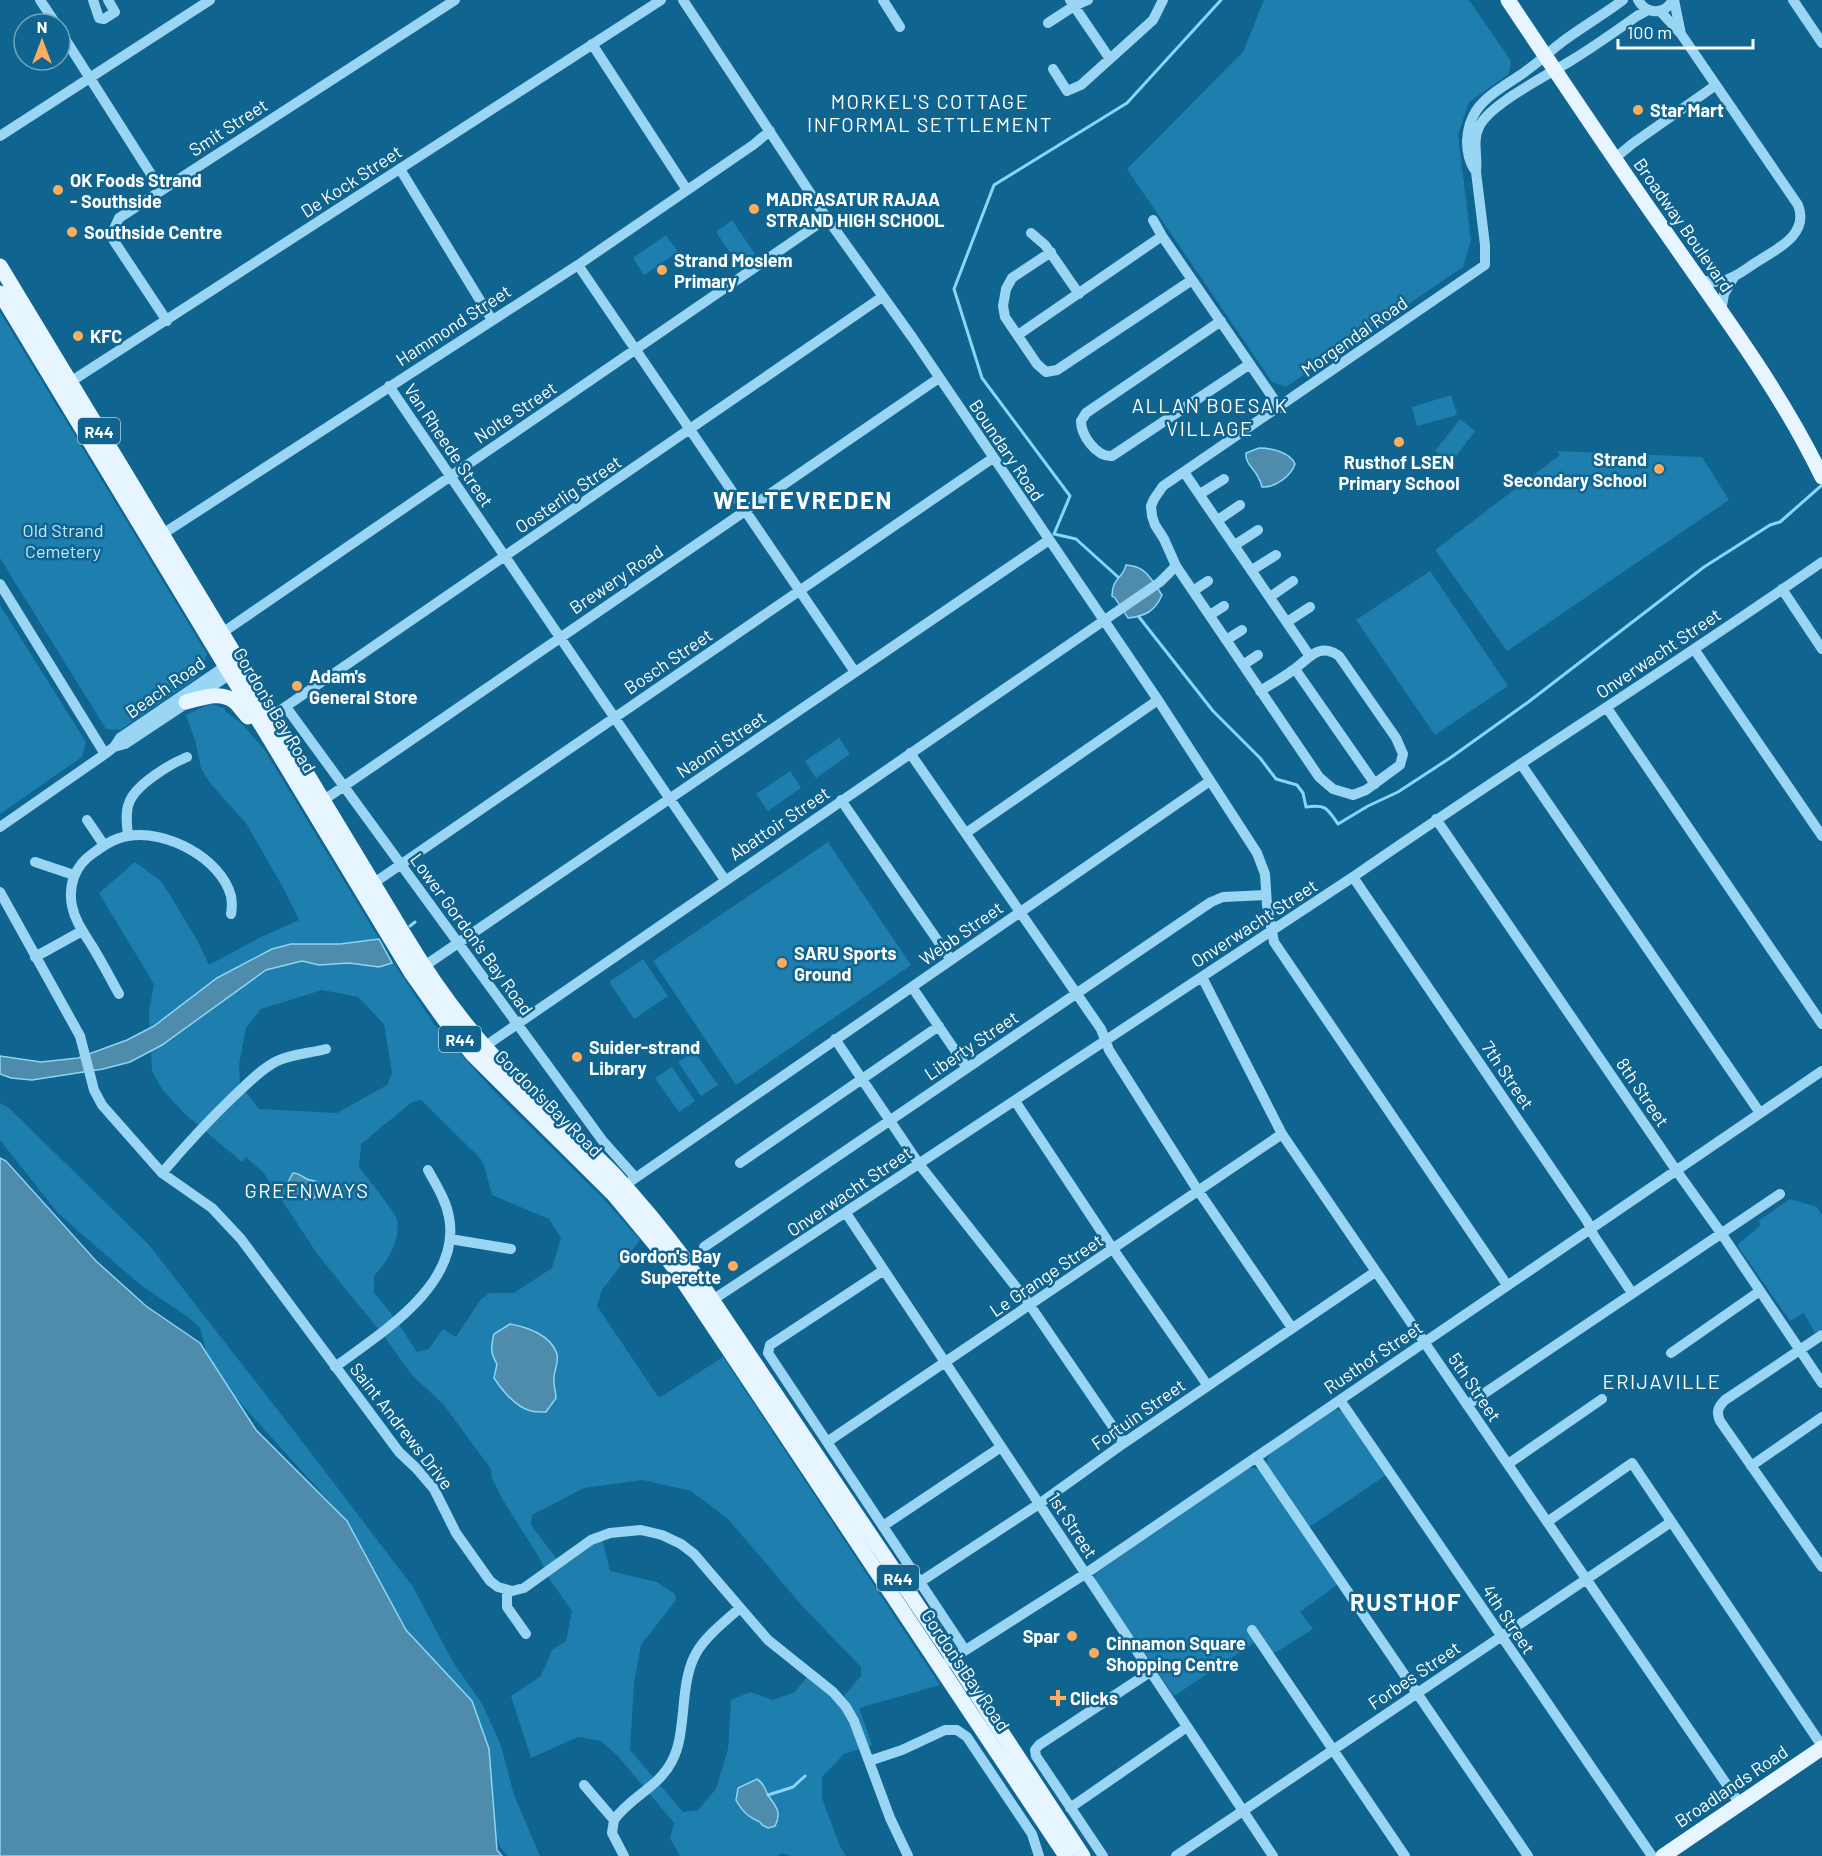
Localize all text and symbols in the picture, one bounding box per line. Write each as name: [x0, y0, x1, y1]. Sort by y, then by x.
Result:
north arrow: [12, 12, 72, 72]
scale bar: [1618, 12, 1753, 50]
text: N: [37, 17, 47, 36]
text: 100 m: [1627, 21, 1672, 43]
district label: MORKEL'S COTTAGE INFORMAL SETTLEMENT: [807, 89, 1053, 136]
street label: Smit Street: [185, 93, 271, 161]
place label: Star Mart: [1650, 99, 1724, 121]
marker: Star Mart: [1631, 103, 1645, 117]
street label: De Kock Street: [296, 140, 406, 222]
street label: Broadway Boulevard: [1630, 154, 1738, 296]
place label: OK Foods Strand - Southside: [70, 169, 202, 212]
marker: OK Foods Strand - Southside: [51, 183, 65, 197]
place label: MADRASATUR RAJAA STRAND HIGH SCHOOL: [766, 188, 945, 231]
marker: MADRASATUR RAJAA STRAND HIGH SCHOOL: [747, 202, 761, 216]
place label: Southside Centre: [84, 221, 223, 243]
marker: Southside Centre: [65, 225, 79, 239]
place label: Strand Moslem Primary: [674, 249, 793, 292]
marker: Strand Moslem Primary: [655, 263, 669, 277]
street label: Hammond Street: [391, 280, 515, 370]
street label: Morgendal Road: [1297, 291, 1411, 381]
place label: KFC: [90, 325, 122, 347]
marker: KFC: [71, 329, 85, 343]
street label: Nolte Street: [470, 376, 560, 448]
street label: Van Rheede Street: [400, 379, 498, 511]
district label: ALLAN BOESAK VILLAGE: [1132, 393, 1288, 440]
street label: Boundary Road: [965, 395, 1049, 505]
road number: R44: [78, 418, 120, 444]
marker: Rusthof LSEN Primary School: [1392, 435, 1406, 449]
place label: Strand Secondary School: [1503, 448, 1647, 491]
street label: Oosterlig Street: [511, 450, 625, 538]
place label: Rusthof LSEN Primary School: [1338, 451, 1460, 494]
marker: Strand Secondary School: [1652, 462, 1666, 476]
district label: WELTEVREDEN: [713, 485, 893, 514]
park label: Old Strand Cemetery: [23, 519, 103, 562]
street label: Brewery Road: [565, 540, 667, 618]
street label: Onverwacht Street: [1591, 603, 1725, 703]
street label: Bosch Street: [620, 623, 716, 699]
street label: Gordon's Bay Road: [229, 643, 321, 777]
street label: Beach Road: [121, 651, 209, 723]
place label: Adam's General Store: [309, 665, 418, 708]
marker: Adam's General Store: [290, 679, 304, 693]
street label: Naomi Street: [672, 706, 770, 782]
street label: Abattoir Street: [725, 781, 833, 865]
street label: Lower Gordon's Bay Road: [406, 849, 538, 1019]
street label: Onverwacht Street: [1187, 874, 1321, 972]
street label: Webb Street: [915, 896, 1007, 970]
place label: SARU Sports Ground: [794, 942, 897, 985]
marker: SARU Sports Ground: [775, 956, 789, 970]
street label: Liberty Street: [920, 1006, 1022, 1084]
road number: R44: [439, 1026, 481, 1052]
place label: Suider-strand Library: [589, 1036, 700, 1079]
street label: 7th Street: [1477, 1037, 1539, 1113]
street label: Gordon's Bay Road: [491, 1045, 607, 1161]
marker: Suider-strand Library: [570, 1050, 584, 1064]
street label: 8th Street: [1612, 1053, 1674, 1131]
street label: Onverwacht Street: [782, 1141, 916, 1241]
district label: GREENWAYS: [245, 1178, 369, 1202]
street label: Le Grange Street: [985, 1229, 1107, 1321]
place label: Gordon's Bay Superette: [619, 1245, 721, 1288]
marker: Gordon's Bay Superette: [726, 1259, 740, 1273]
street label: Rusthof Street: [1319, 1316, 1427, 1398]
street label: 5th Street: [1444, 1348, 1506, 1426]
street label: Saint Andrews Drive: [346, 1358, 458, 1494]
district label: ERIJAVILLE: [1603, 1369, 1721, 1393]
street label: Fortuin Street: [1087, 1374, 1189, 1454]
street label: 1st Street: [1044, 1488, 1102, 1562]
road number: R44: [877, 1565, 919, 1591]
street label: 4th Street: [1478, 1580, 1540, 1658]
district label: RUSTHOF: [1350, 1587, 1462, 1616]
street label: Gordon's Bay Road: [917, 1605, 1015, 1735]
place label: Spar: [1023, 1625, 1060, 1647]
marker: Spar: [1065, 1629, 1079, 1643]
place label: Cinnamon Square Shopping Centre: [1106, 1632, 1246, 1675]
street label: Forbes Street: [1364, 1636, 1464, 1714]
marker: Cinnamon Square Shopping Centre: [1087, 1646, 1101, 1660]
place label: Clicks: [1070, 1687, 1118, 1709]
marker: Clicks: [1051, 1691, 1065, 1705]
street label: Broadlands Road: [1670, 1740, 1792, 1832]

